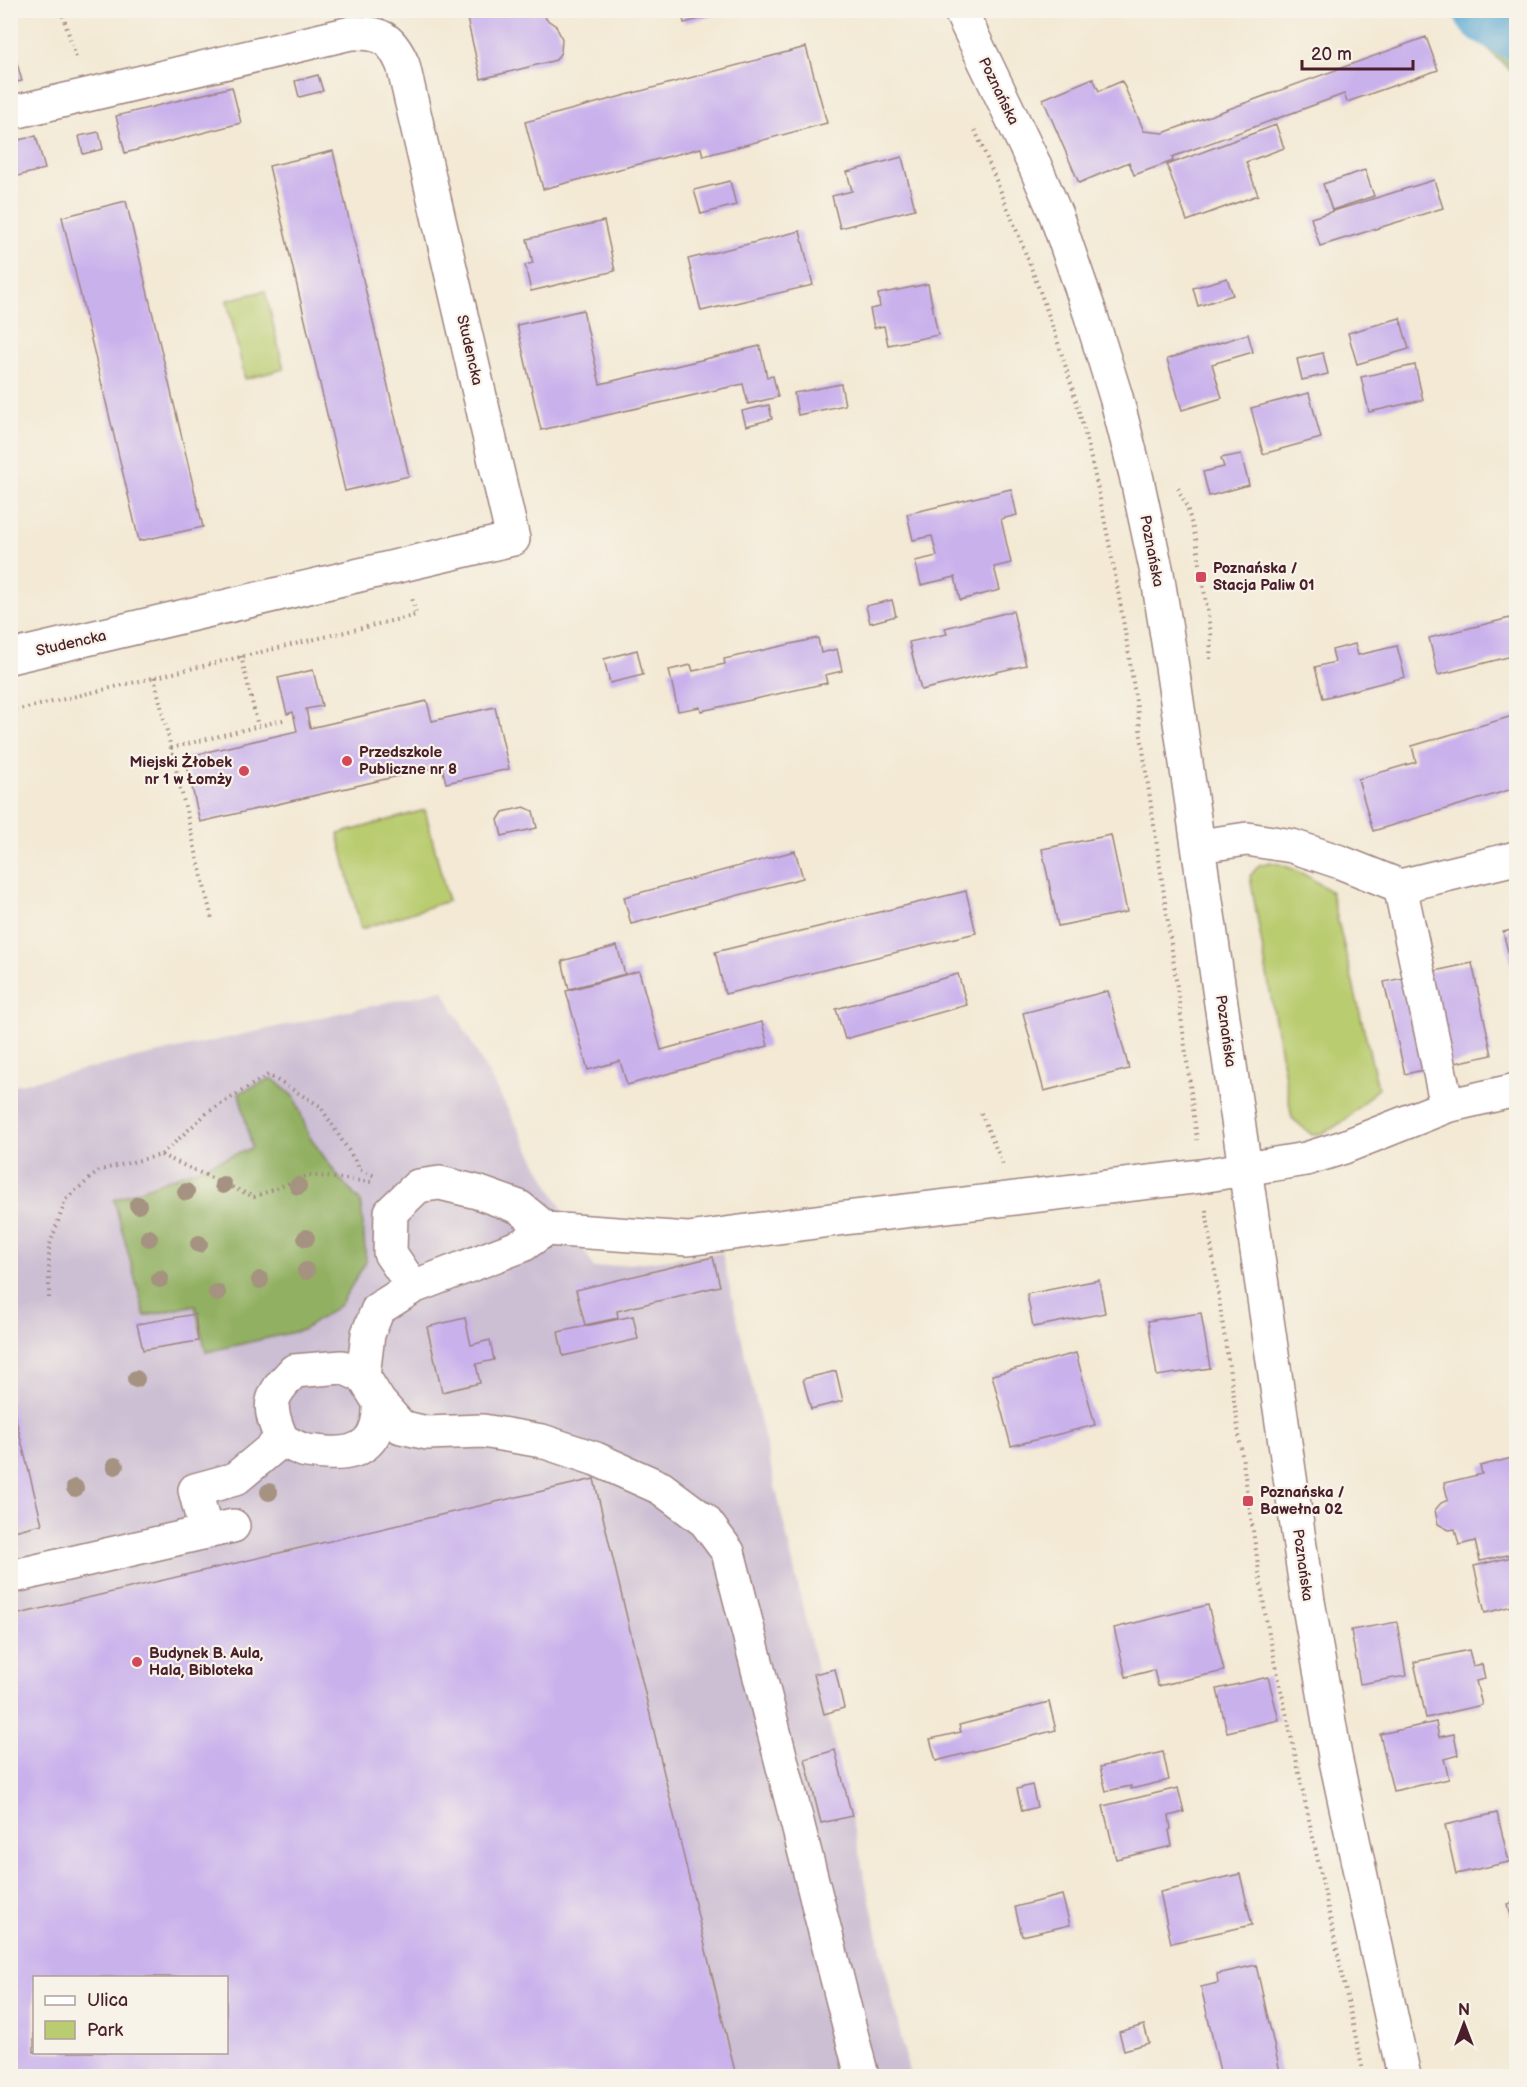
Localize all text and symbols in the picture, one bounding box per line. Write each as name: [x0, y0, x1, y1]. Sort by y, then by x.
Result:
scale bar: [1302, 33, 1413, 71]
text: 20 m: [1311, 44, 1352, 65]
street label: Poznańska: [974, 54, 1023, 128]
street label: Studencka: [452, 313, 487, 387]
street label: Poznańska: [1135, 514, 1168, 588]
place label: Poznańska / Stacja Paliw 01: [1213, 559, 1315, 595]
marker: Poznańska / Stacja Paliw 01: [1194, 570, 1208, 584]
street label: Studencka: [34, 626, 108, 661]
place label: Przedszkole Publiczne nr 8: [359, 743, 457, 779]
place label: Miejski Żłobek nr 1 w Łomży: [130, 752, 232, 789]
marker: Przedszkole Publiczne nr 8: [340, 754, 354, 768]
marker: Miejski Żłobek nr 1 w Łomży: [237, 764, 251, 778]
street label: Poznańska: [1211, 994, 1240, 1068]
place label: Poznańska / Bawełna 02: [1260, 1483, 1345, 1519]
marker: Poznańska / Bawełna 02: [1241, 1494, 1255, 1508]
street label: Poznańska: [1288, 1528, 1317, 1602]
place label: Budynek B. Aula, Hala, Bibloteka: [149, 1644, 263, 1680]
marker: Budynek B. Aula, Hala, Bibloteka: [130, 1655, 144, 1669]
legend: [33, 1976, 228, 2054]
text: Ulica: [87, 1990, 128, 2011]
north arrow: [1434, 1994, 1494, 2054]
text: N: [1458, 2001, 1470, 2020]
text: Park: [87, 2020, 123, 2041]

